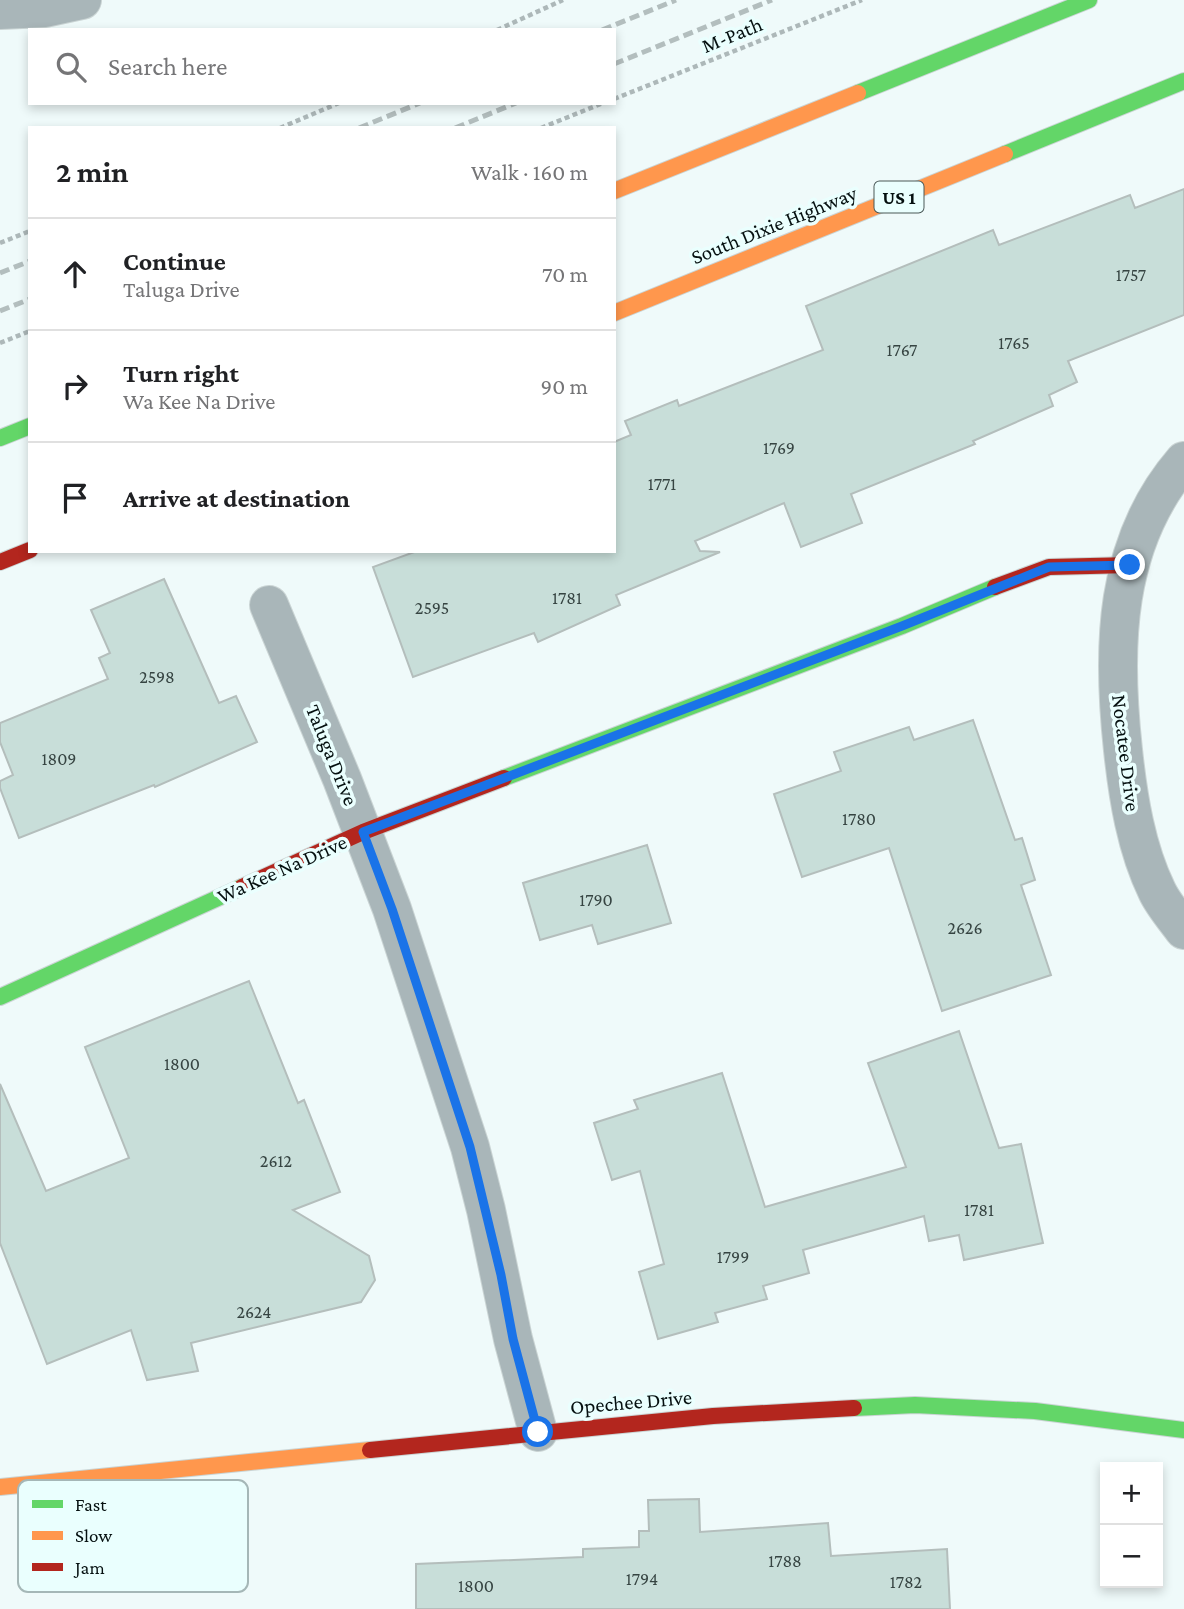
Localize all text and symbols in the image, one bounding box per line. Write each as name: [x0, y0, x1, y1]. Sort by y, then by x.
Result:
street label: M-Path: [698, 12, 766, 58]
search box: [28, 28, 616, 105]
icon: search: [52, 48, 90, 86]
text: Search here: [108, 52, 227, 81]
text: 2 min: [56, 155, 128, 188]
text: Walk · 160 m: [471, 159, 588, 185]
street label: South Dixie Highway: [688, 181, 861, 269]
road number: US 1: [874, 182, 923, 212]
text: Continue: [123, 247, 226, 276]
icon: ahead: [56, 255, 94, 293]
text: 70 m: [542, 261, 588, 287]
house number: 1757: [1116, 265, 1146, 285]
text: Taluga Drive: [123, 276, 240, 302]
house number: 1765: [998, 333, 1030, 353]
house number: 1767: [887, 340, 917, 360]
text: Turn right: [123, 359, 239, 388]
icon: right: [56, 367, 94, 405]
text: 90 m: [541, 373, 588, 399]
text: Wa Kee Na Drive: [123, 388, 275, 414]
house number: 1769: [763, 438, 795, 458]
house number: 1771: [648, 474, 676, 494]
icon: arrive: [56, 479, 94, 517]
text: Arrive at destination: [123, 484, 350, 513]
route end: [1114, 549, 1145, 580]
house number: 1781: [552, 588, 582, 608]
house number: 2595: [415, 598, 449, 618]
house number: 2598: [139, 667, 175, 687]
street label: Nocatee Drive: [1107, 693, 1145, 813]
street label: Taluga Drive: [301, 701, 363, 809]
house number: 1809: [42, 749, 76, 769]
house number: 1780: [842, 809, 876, 829]
street label: Wa Kee Na Drive: [214, 830, 350, 908]
house number: 1790: [579, 890, 613, 910]
house number: 2626: [947, 918, 983, 938]
house number: 1800: [164, 1054, 200, 1074]
house number: 2612: [260, 1151, 292, 1171]
house number: 1781: [964, 1200, 994, 1220]
house number: 1799: [717, 1247, 749, 1267]
house number: 2624: [236, 1302, 272, 1322]
street label: Opechee Drive: [569, 1385, 693, 1419]
route start: [522, 1416, 553, 1447]
map controls: [1100, 1462, 1163, 1588]
button: +: [1100, 1462, 1163, 1525]
legend: [18, 1480, 248, 1592]
text: Fast: [75, 1494, 107, 1515]
text: Slow: [75, 1525, 112, 1546]
button: −: [1100, 1525, 1163, 1588]
house number: 1788: [768, 1551, 802, 1571]
text: Jam: [73, 1557, 105, 1578]
house number: 1794: [626, 1569, 658, 1589]
house number: 1782: [890, 1572, 922, 1592]
house number: 1800: [458, 1576, 494, 1596]

